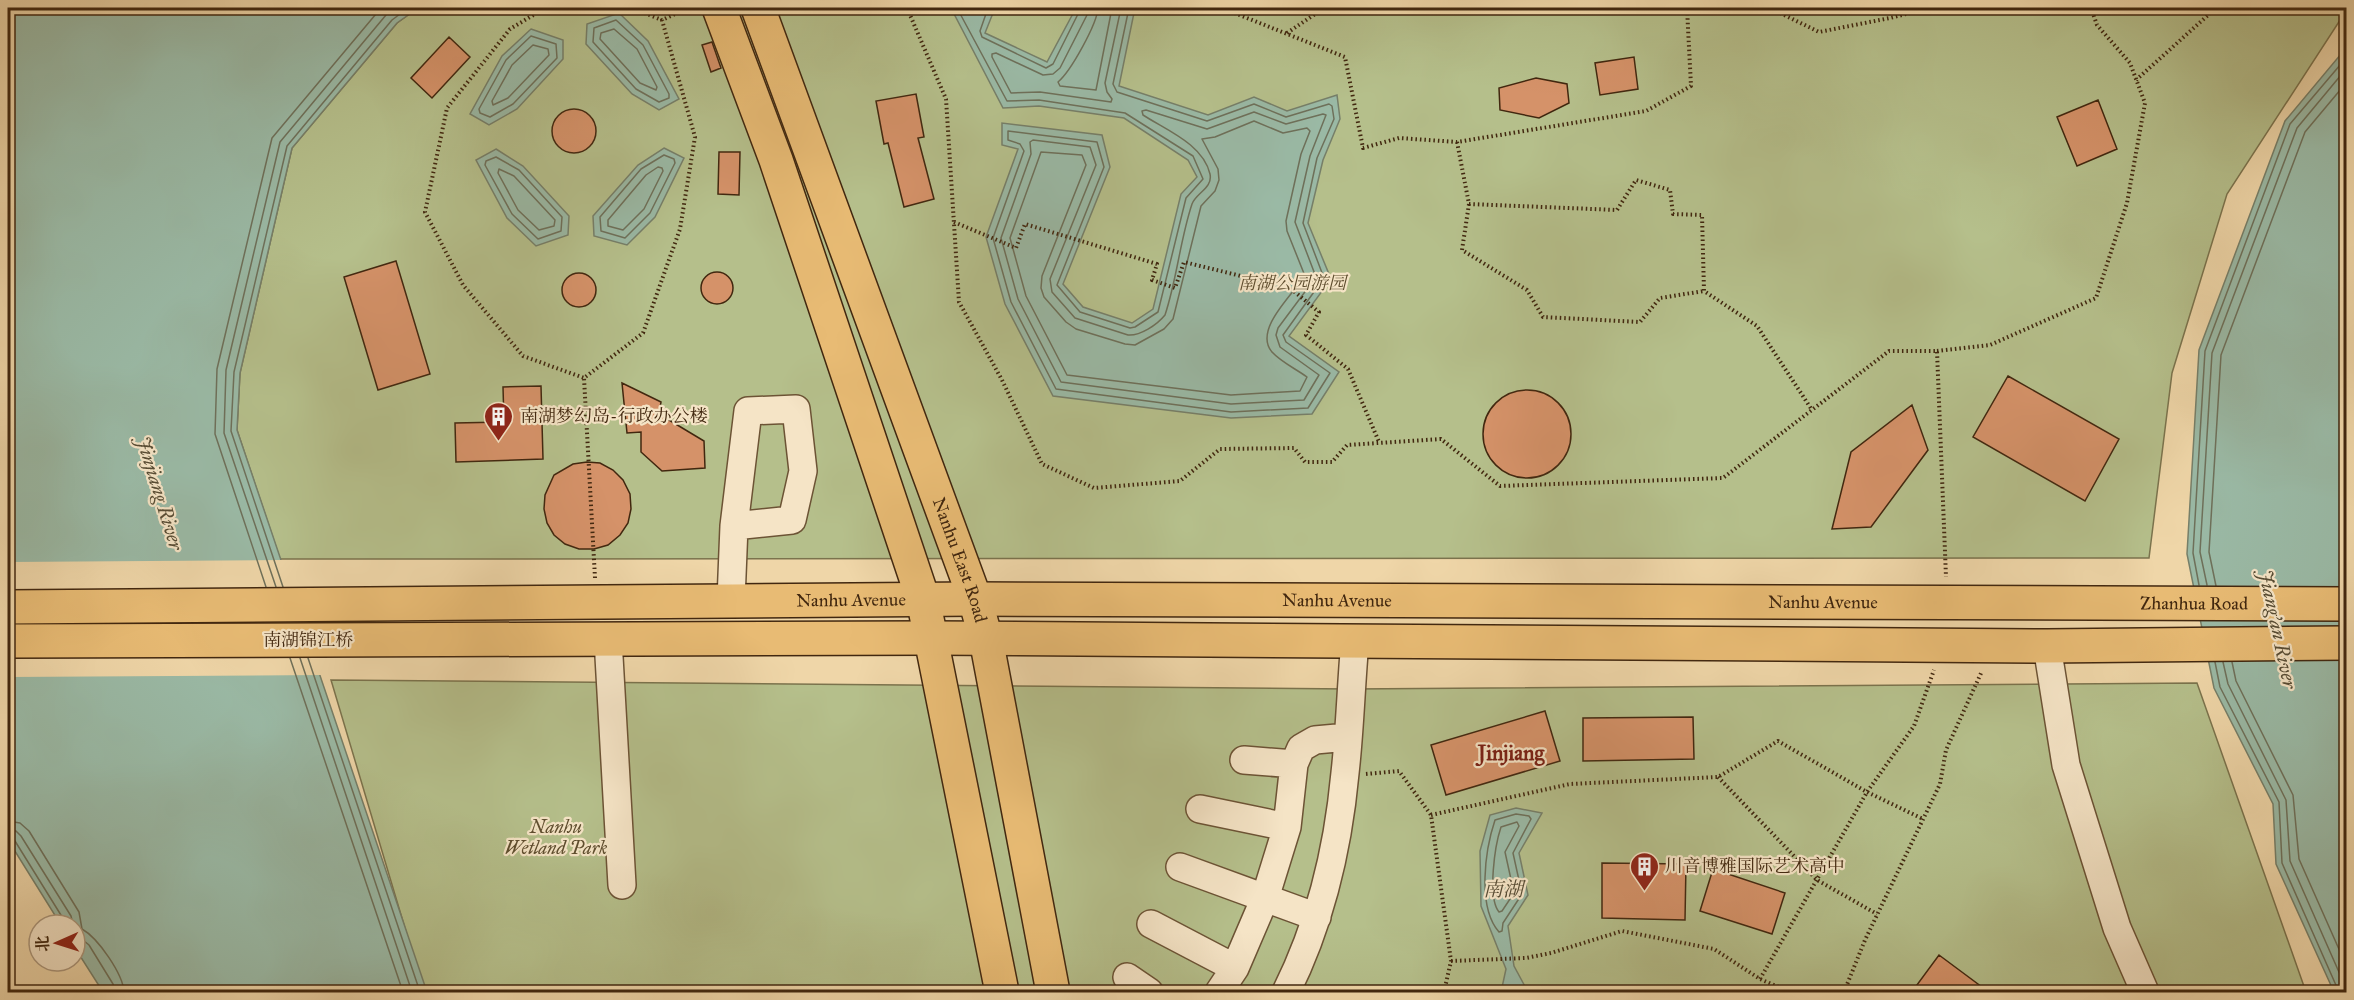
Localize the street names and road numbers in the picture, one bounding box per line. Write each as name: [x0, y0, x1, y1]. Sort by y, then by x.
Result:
street label: Nanhu East Road: [928, 495, 992, 625]
street label: Nanhu Avenue: [796, 589, 906, 611]
street label: Nanhu Avenue: [1282, 589, 1392, 612]
street label: Nanhu Avenue: [1768, 591, 1878, 613]
street label: Zhanhua Road: [2140, 592, 2248, 615]
street label: 南湖锦江桥: [263, 629, 353, 651]

